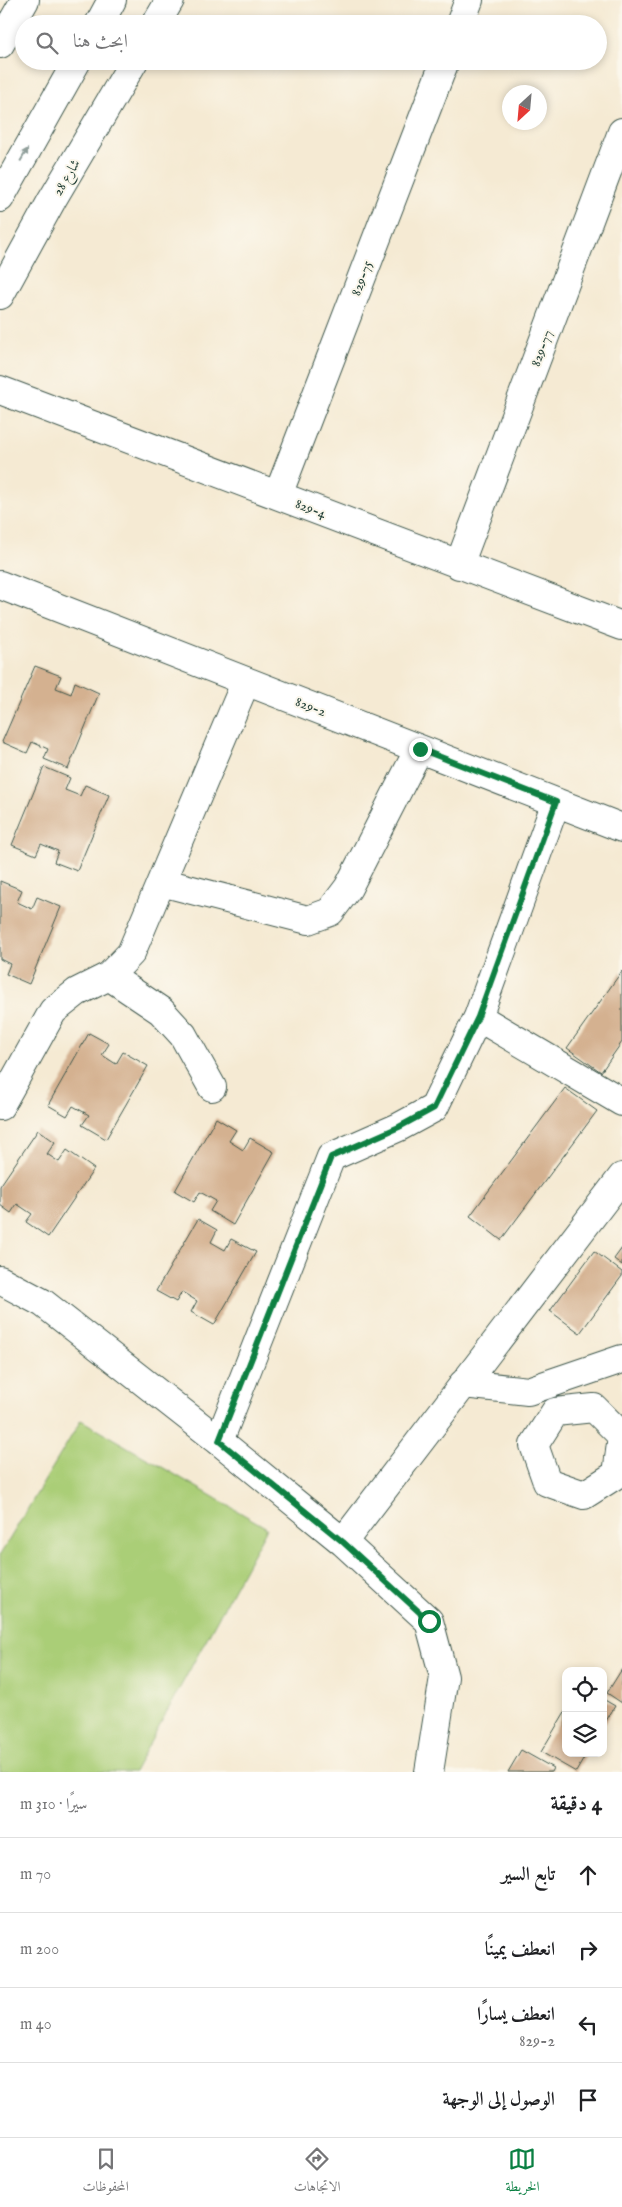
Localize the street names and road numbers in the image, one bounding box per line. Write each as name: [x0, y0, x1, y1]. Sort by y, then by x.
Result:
street label: شارع 28: [49, 156, 86, 200]
street label: 829-75: [347, 258, 377, 299]
street label: 829-77: [527, 327, 557, 369]
street label: 829-4: [293, 495, 329, 523]
street label: 829-2: [293, 693, 329, 721]

